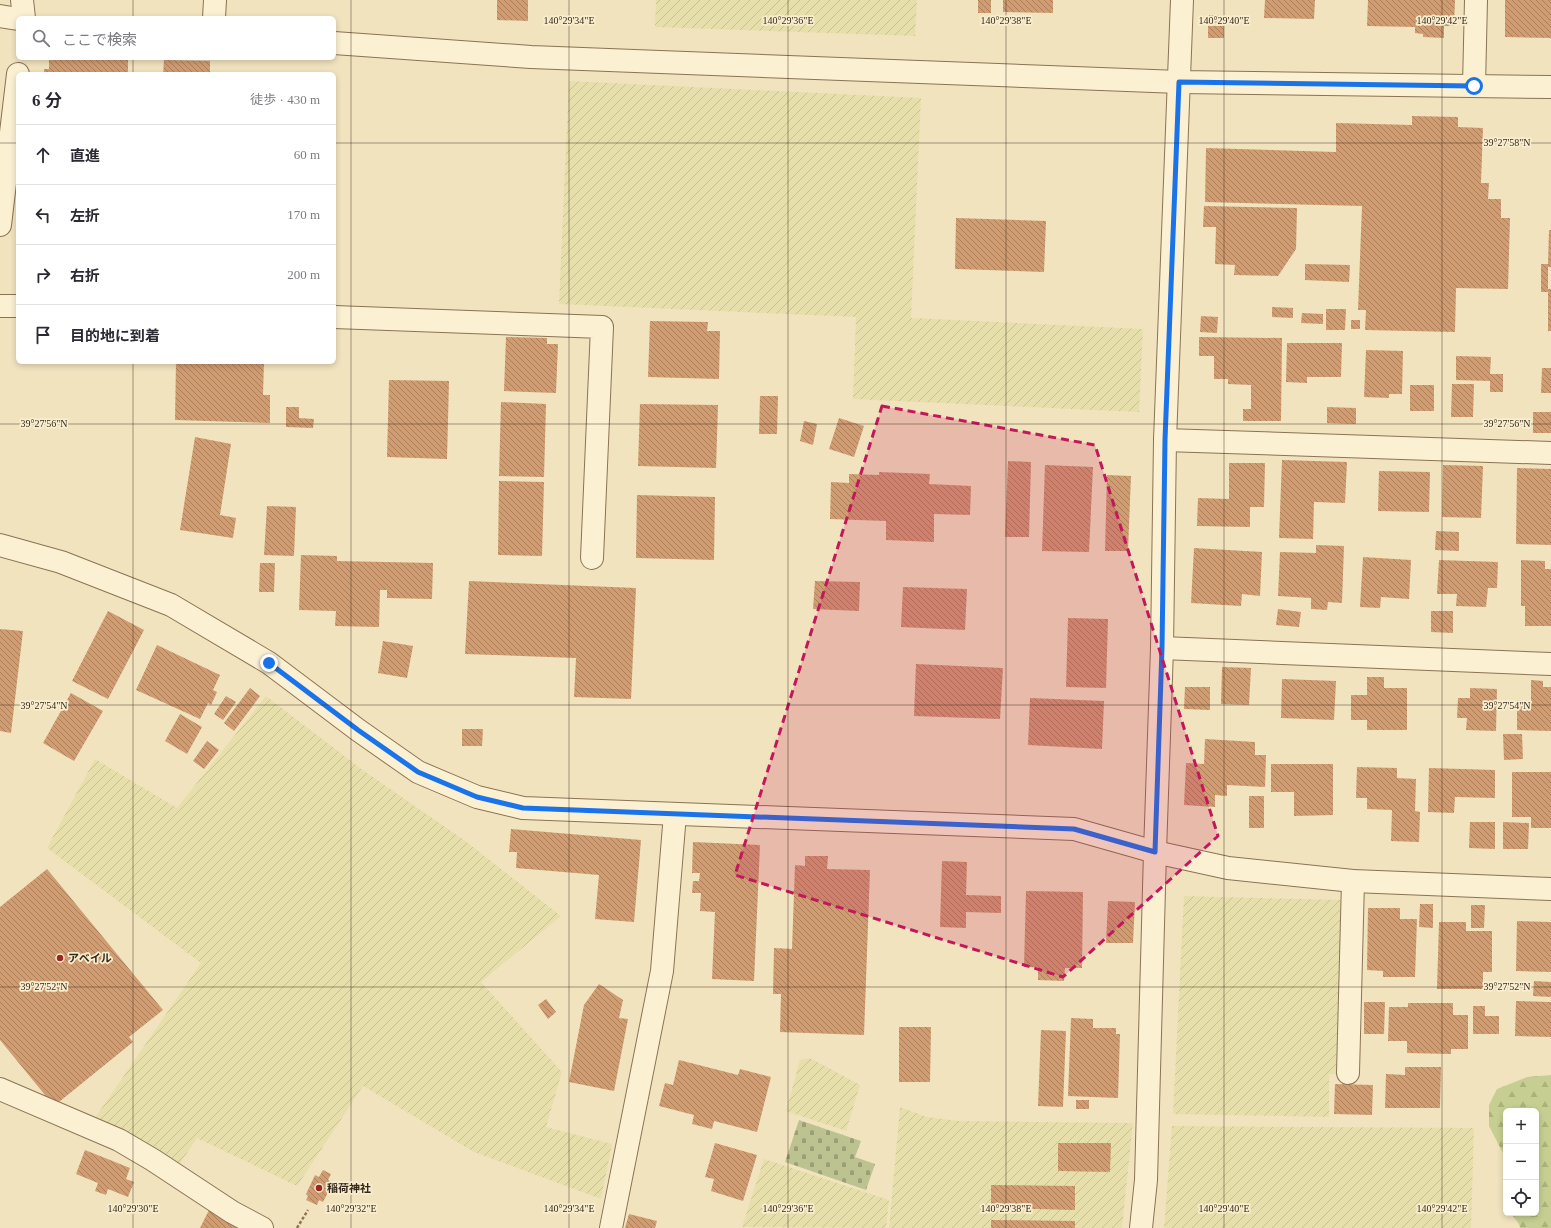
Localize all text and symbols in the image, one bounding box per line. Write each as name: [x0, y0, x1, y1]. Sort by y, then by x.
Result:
text: 140°29'34"E: [544, 15, 595, 26]
text: 140°29'36"E: [763, 15, 814, 26]
text: 140°29'38"E: [981, 15, 1032, 26]
text: 140°29'40"E: [1199, 15, 1250, 26]
text: 140°29'42"E: [1417, 15, 1468, 26]
search box: [16, 16, 336, 60]
icon: search: [30, 27, 52, 49]
text: ここで検索: [62, 32, 137, 48]
route start: [1465, 77, 1483, 95]
text: 6 分: [32, 91, 62, 110]
text: 徒歩 · 430 m: [250, 92, 320, 107]
text: 39°27'58"N: [1483, 137, 1531, 148]
icon: ahead: [32, 144, 54, 166]
text: 60 m: [294, 147, 320, 162]
text: 直進: [70, 148, 100, 164]
icon: left: [32, 204, 54, 226]
text: 170 m: [287, 207, 320, 222]
text: 左折: [70, 208, 100, 224]
icon: right: [32, 264, 54, 286]
text: 200 m: [287, 267, 320, 282]
text: 右折: [70, 268, 100, 284]
icon: arrive: [32, 324, 54, 346]
text: 目的地に到着: [70, 328, 160, 344]
text: 39°27'56"N: [20, 418, 68, 429]
text: 39°27'56"N: [1483, 418, 1531, 429]
route end: [260, 654, 278, 672]
text: 39°27'54"N: [20, 700, 68, 711]
text: 39°27'54"N: [1483, 700, 1531, 711]
place label: アベイル: [68, 952, 112, 964]
marker: アベイル: [55, 953, 65, 963]
text: 39°27'52"N: [20, 981, 68, 992]
text: 39°27'52"N: [1483, 981, 1531, 992]
map controls: [1503, 1108, 1539, 1216]
button: +: [1503, 1108, 1539, 1144]
button: −: [1503, 1144, 1539, 1180]
button: locate: [1503, 1180, 1539, 1216]
place label: 稲荷神社: [327, 1182, 371, 1194]
marker: 稲荷神社: [314, 1183, 324, 1193]
text: 140°29'30"E: [108, 1203, 159, 1214]
text: 140°29'32"E: [326, 1203, 377, 1214]
text: 140°29'34"E: [544, 1203, 595, 1214]
text: 140°29'36"E: [763, 1203, 814, 1214]
text: 140°29'38"E: [981, 1203, 1032, 1214]
text: 140°29'40"E: [1199, 1203, 1250, 1214]
text: 140°29'42"E: [1417, 1203, 1468, 1214]

